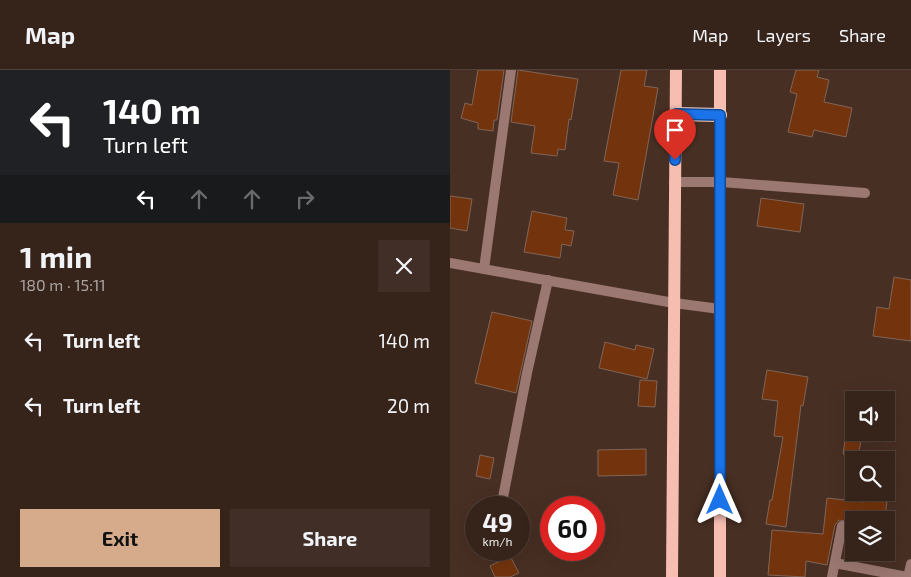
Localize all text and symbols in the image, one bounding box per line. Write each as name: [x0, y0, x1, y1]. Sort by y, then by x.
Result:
text: Map: [25, 20, 75, 49]
text: Map: [692, 24, 728, 46]
text: Layers: [756, 24, 811, 46]
text: Share: [839, 24, 886, 46]
text: 140 m: [103, 89, 201, 131]
icon: left: [20, 90, 85, 155]
pin: [654, 109, 696, 160]
icon: arrive: [661, 116, 689, 144]
text: Turn left: [103, 131, 188, 157]
icon: left: [132, 185, 160, 213]
icon: ahead: [185, 185, 213, 213]
icon: ahead: [238, 185, 266, 213]
icon: right: [291, 185, 319, 213]
text: 1 min: [20, 238, 92, 274]
button: close: [378, 240, 430, 292]
text: 180 m · 15:11: [20, 275, 106, 294]
icon: left: [20, 327, 48, 355]
text: Turn left: [63, 329, 140, 352]
text: 140 m: [378, 329, 430, 352]
map controls: [845, 391, 895, 561]
button: sound: [845, 391, 895, 441]
icon: left: [20, 392, 48, 420]
text: Turn left: [63, 394, 140, 417]
text: 20 m: [387, 394, 430, 417]
button: search: [845, 451, 895, 501]
position arrow: [693, 473, 745, 525]
speed limit sign: 60: [540, 496, 605, 561]
text: 49: [482, 507, 513, 537]
button: Exit: [20, 509, 220, 567]
button: Share: [230, 509, 430, 567]
button: layers: [845, 511, 895, 561]
text: km/h: [483, 534, 512, 548]

